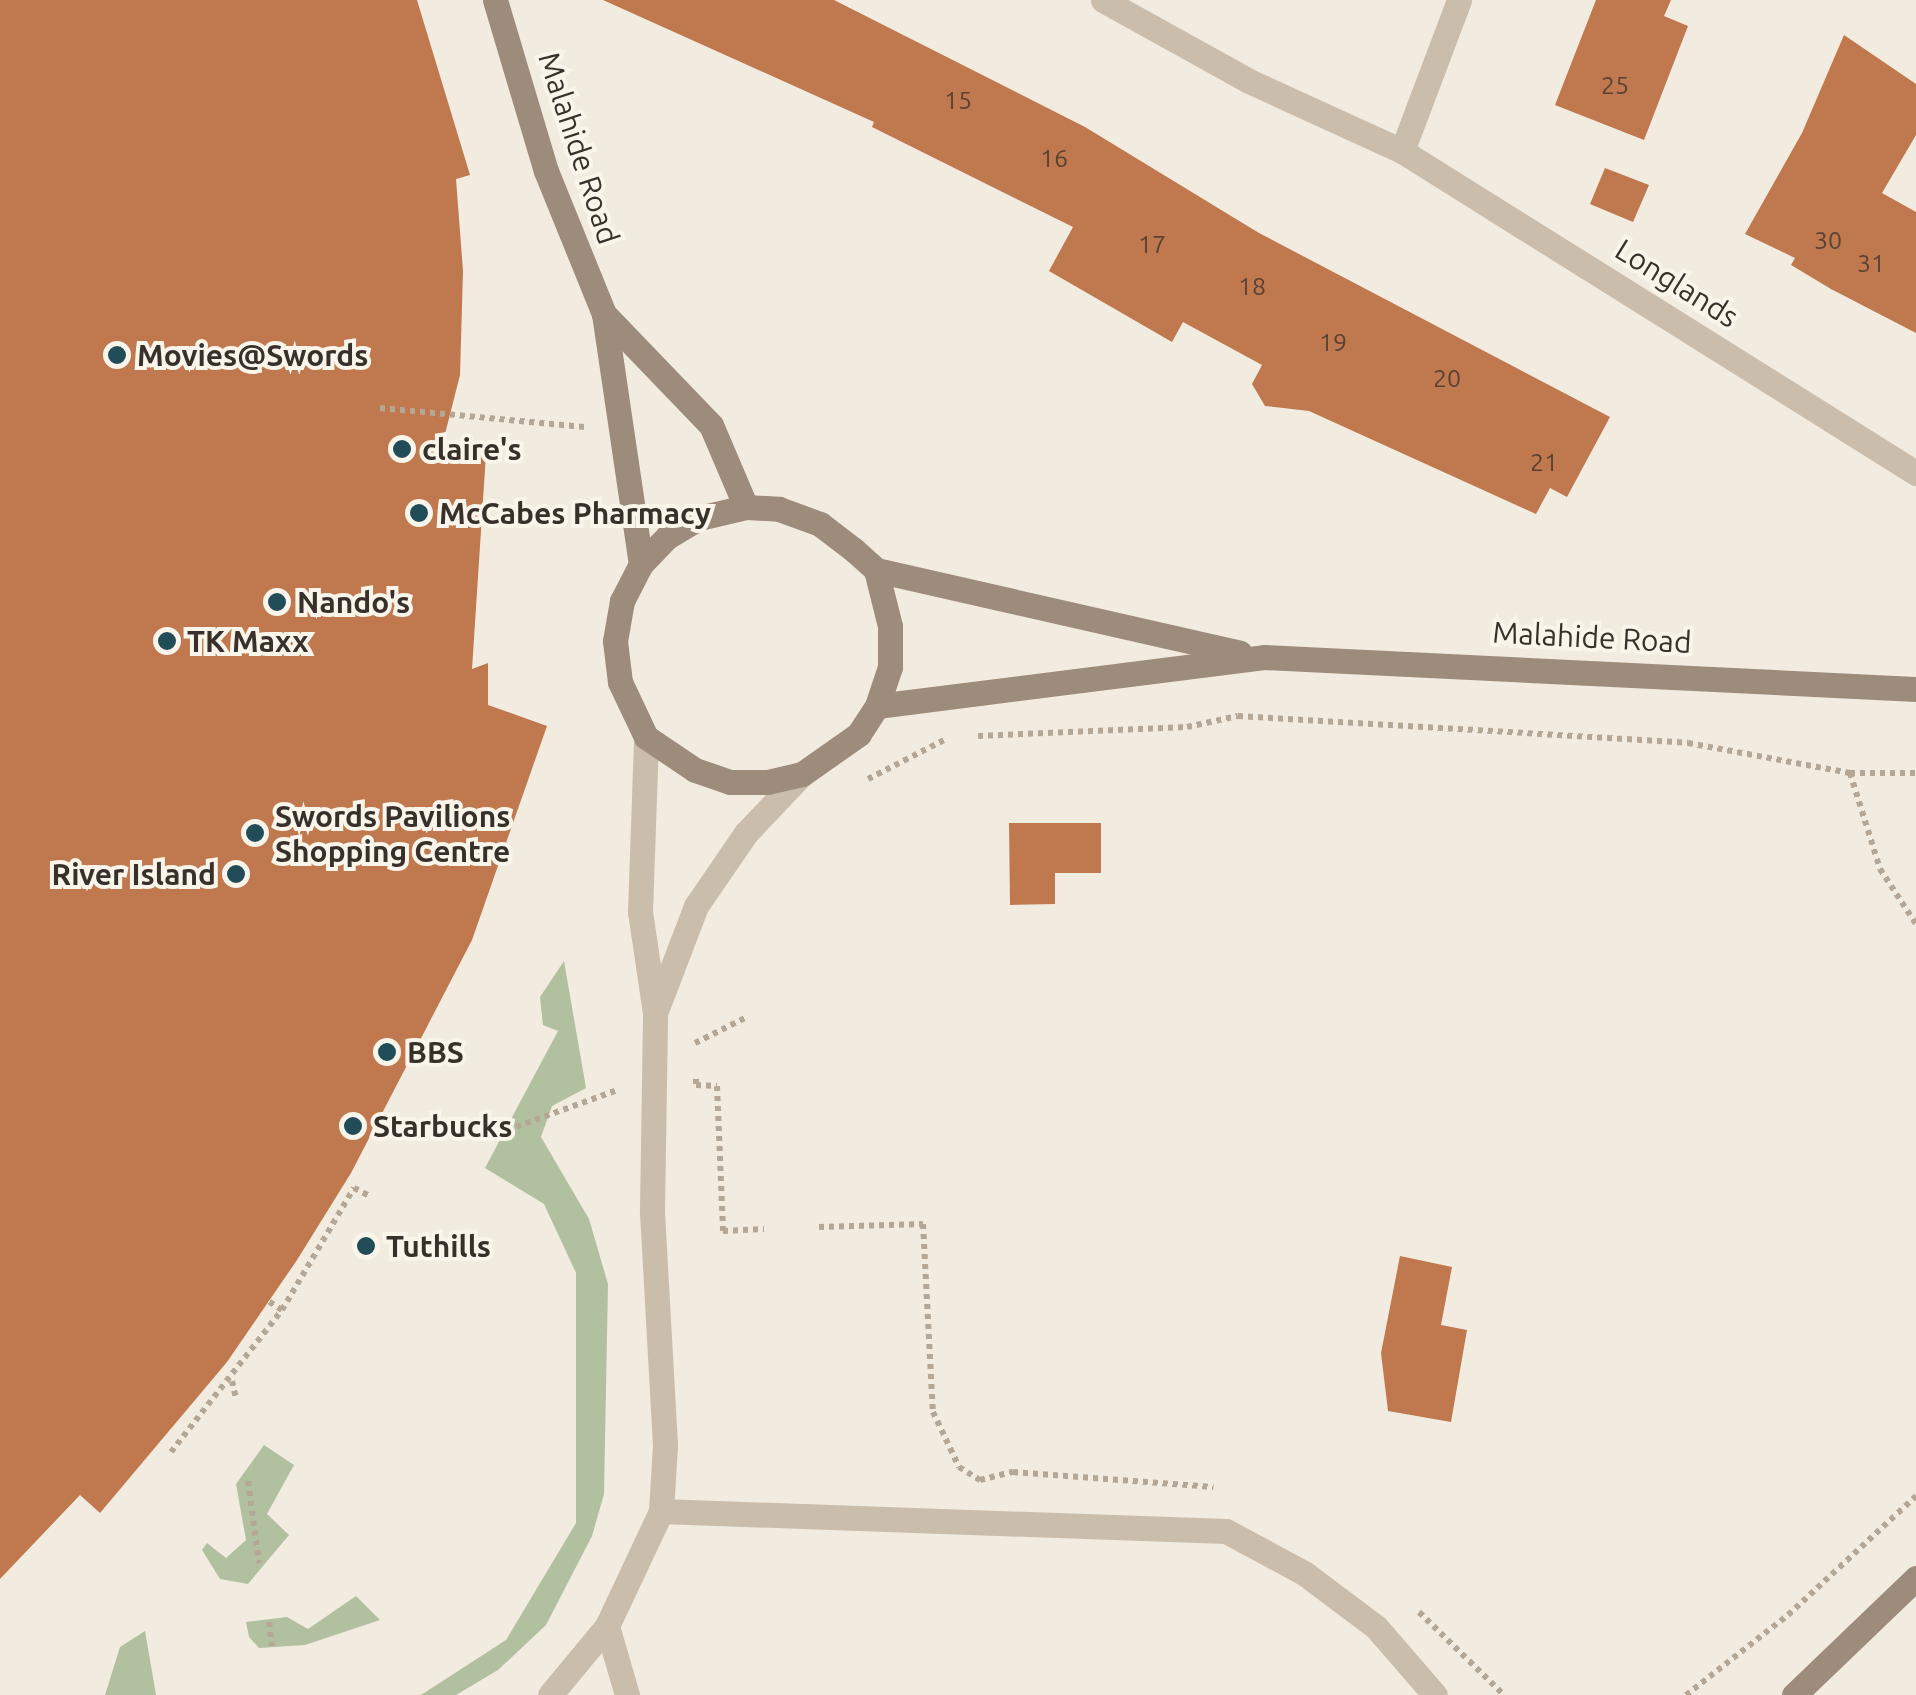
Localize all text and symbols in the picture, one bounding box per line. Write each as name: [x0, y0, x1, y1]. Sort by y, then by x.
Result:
street label: Malahide Road: [531, 48, 627, 248]
house number: 25: [1601, 70, 1629, 100]
house number: 15: [944, 85, 972, 115]
house number: 16: [1040, 143, 1068, 173]
house number: 30: [1814, 225, 1842, 255]
house number: 17: [1138, 229, 1166, 259]
street label: Longlands: [1609, 231, 1745, 335]
house number: 31: [1857, 248, 1885, 278]
house number: 18: [1238, 271, 1266, 301]
house number: 19: [1319, 327, 1347, 357]
place label: Movies@Swords: [137, 337, 368, 373]
marker: Movies@Swords: [106, 344, 128, 366]
house number: 20: [1433, 363, 1461, 393]
place label: claire's: [422, 431, 522, 467]
marker: claire's: [391, 438, 413, 460]
house number: 21: [1530, 447, 1558, 477]
place label: McCabes Pharmacy: [439, 495, 711, 531]
marker: McCabes Pharmacy: [408, 502, 430, 524]
place label: Nando's: [297, 584, 410, 620]
marker: Nando's: [266, 591, 288, 613]
street label: Malahide Road: [1492, 614, 1692, 660]
place label: TK Maxx: [187, 623, 308, 659]
marker: TK Maxx: [156, 630, 178, 652]
place label: Swords Pavilions Shopping Centre: [275, 798, 510, 868]
marker: Swords Pavilions Shopping Centre: [244, 822, 266, 844]
place label: River Island: [51, 856, 216, 892]
marker: River Island: [225, 863, 247, 885]
place label: BBS: [407, 1034, 464, 1070]
marker: BBS: [376, 1041, 398, 1063]
place label: Starbucks: [373, 1108, 512, 1144]
marker: Starbucks: [342, 1115, 364, 1137]
place label: Tuthills: [386, 1228, 491, 1264]
marker: Tuthills: [355, 1235, 377, 1257]

